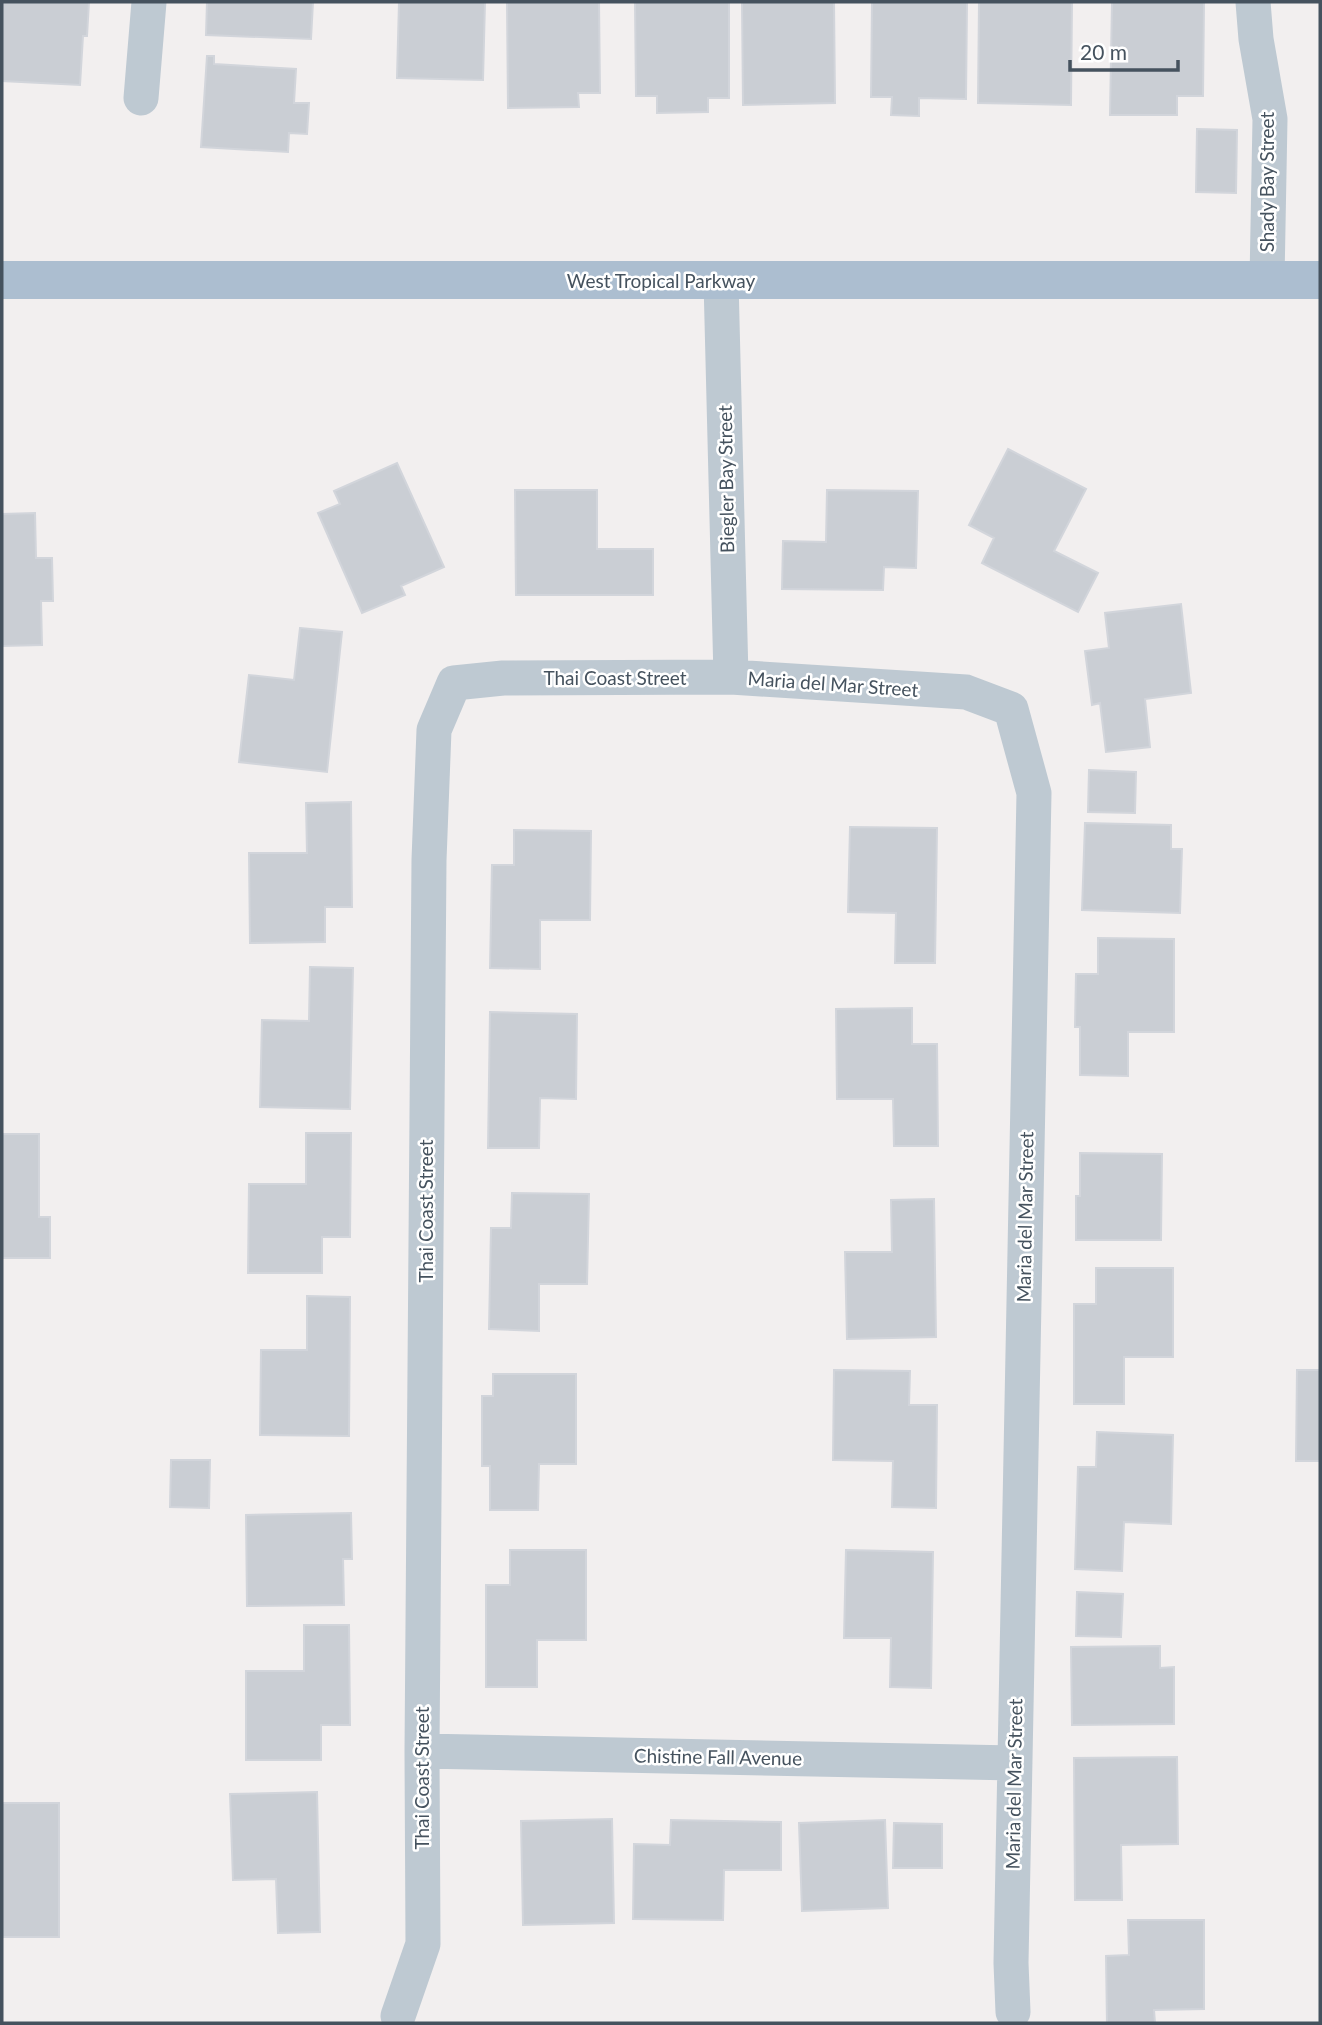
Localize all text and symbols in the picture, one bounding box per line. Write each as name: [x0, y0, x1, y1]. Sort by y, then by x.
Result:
scale bar: [1070, 28, 1178, 72]
text: 20 m: [1080, 39, 1127, 64]
street label: Shady Bay Street: [1255, 112, 1278, 252]
street label: West Tropical Parkway: [567, 269, 755, 292]
street label: Biegler Bay Street: [713, 405, 738, 553]
street label: Thai Coast Street: [543, 666, 687, 689]
street label: Maria del Mar Street: [747, 666, 919, 701]
street label: Maria del Mar Street: [1012, 1131, 1037, 1303]
street label: Thai Coast Street: [414, 1139, 437, 1283]
street label: Maria del Mar Street: [1001, 1698, 1026, 1870]
street label: Thai Coast Street: [410, 1706, 433, 1850]
street label: Chistine Fall Avenue: [634, 1744, 802, 1769]

